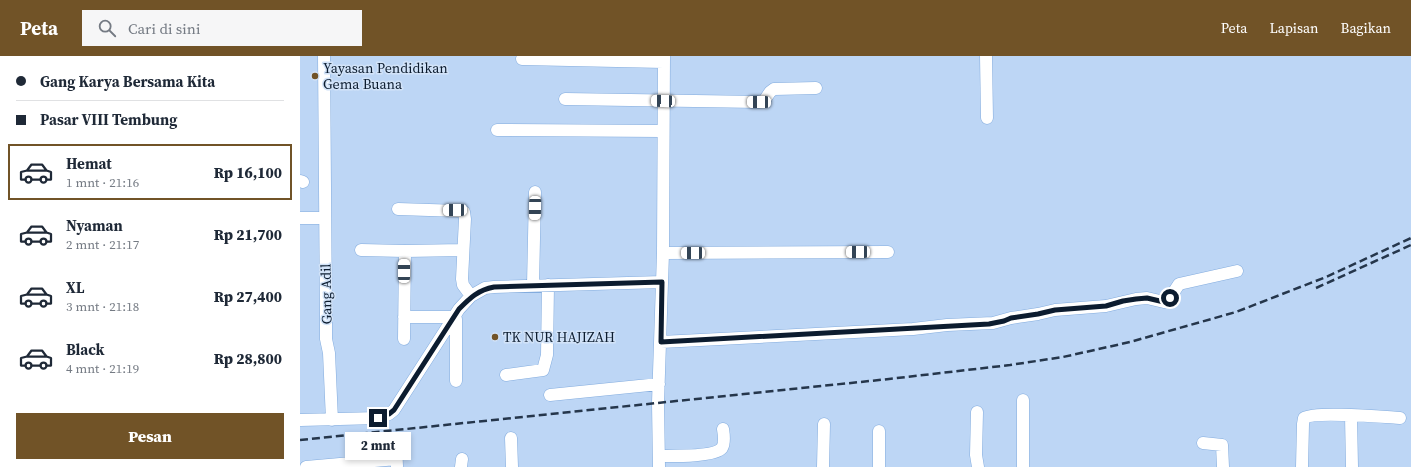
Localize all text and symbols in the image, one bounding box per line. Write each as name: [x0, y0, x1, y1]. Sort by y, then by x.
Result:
search box: [82, 10, 362, 46]
text: Peta: [20, 15, 58, 41]
icon: search: [96, 17, 118, 39]
text: Cari di sini: [128, 18, 200, 39]
text: Peta: [1221, 18, 1247, 38]
text: Lapisan: [1269, 18, 1319, 38]
text: Bagikan: [1341, 18, 1391, 38]
place label: Yayasan Pendidikan Gema Buana: [323, 58, 448, 94]
text: Gang Karya Bersama Kita: [40, 71, 215, 92]
marker: Yayasan Pendidikan Gema Buana: [310, 71, 320, 81]
car: [651, 95, 675, 107]
car: [747, 96, 771, 108]
text: Pasar VIII Tembung: [40, 109, 177, 130]
text: Hemat: [66, 153, 112, 174]
icon: car: [18, 154, 54, 190]
text: Rp 16,100: [214, 162, 282, 183]
text: 1 mnt · 21:16: [66, 174, 139, 191]
car: [529, 196, 541, 220]
car: [443, 204, 467, 216]
text: Nyaman: [66, 215, 123, 236]
icon: car: [18, 216, 54, 252]
text: Rp 21,700: [214, 224, 282, 245]
text: 2 mnt · 21:17: [66, 236, 139, 253]
car: [846, 246, 870, 258]
car: [681, 247, 705, 259]
car: [398, 259, 410, 283]
street label: Gang Adil: [315, 263, 337, 325]
text: XL: [66, 277, 85, 298]
icon: car: [18, 278, 54, 314]
text: Rp 27,400: [214, 286, 282, 307]
route start: [1161, 289, 1179, 307]
text: 3 mnt · 21:18: [66, 298, 139, 315]
place label: TK NUR HAJIZAH: [503, 327, 615, 347]
marker: TK NUR HAJIZAH: [490, 332, 500, 342]
text: Black: [66, 339, 105, 360]
icon: car: [18, 340, 54, 376]
text: Rp 28,800: [214, 348, 282, 369]
text: 4 mnt · 21:19: [66, 360, 139, 377]
route end: [369, 409, 387, 427]
button: Pesan: [16, 413, 284, 459]
callout: 2 mnt: [345, 432, 411, 460]
text: 2 mnt: [361, 437, 395, 454]

